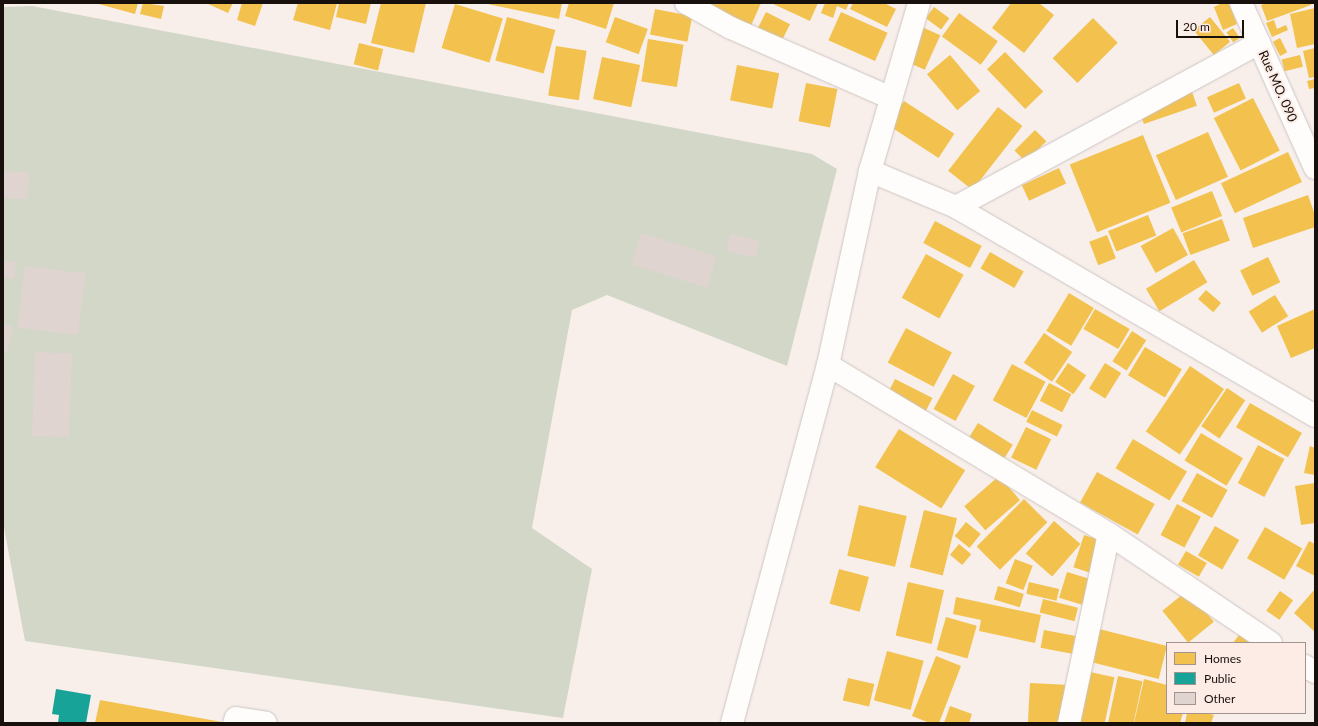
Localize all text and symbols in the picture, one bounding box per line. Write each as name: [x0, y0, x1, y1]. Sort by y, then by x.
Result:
scale bar: [1178, 12, 1246, 38]
text: 20 m: [1183, 19, 1210, 34]
street label: Rue MO. 090: [1255, 48, 1301, 124]
legend: [1166, 642, 1306, 714]
text: Homes: [1204, 651, 1241, 666]
text: Public: [1204, 671, 1236, 686]
text: Other: [1204, 691, 1235, 706]

